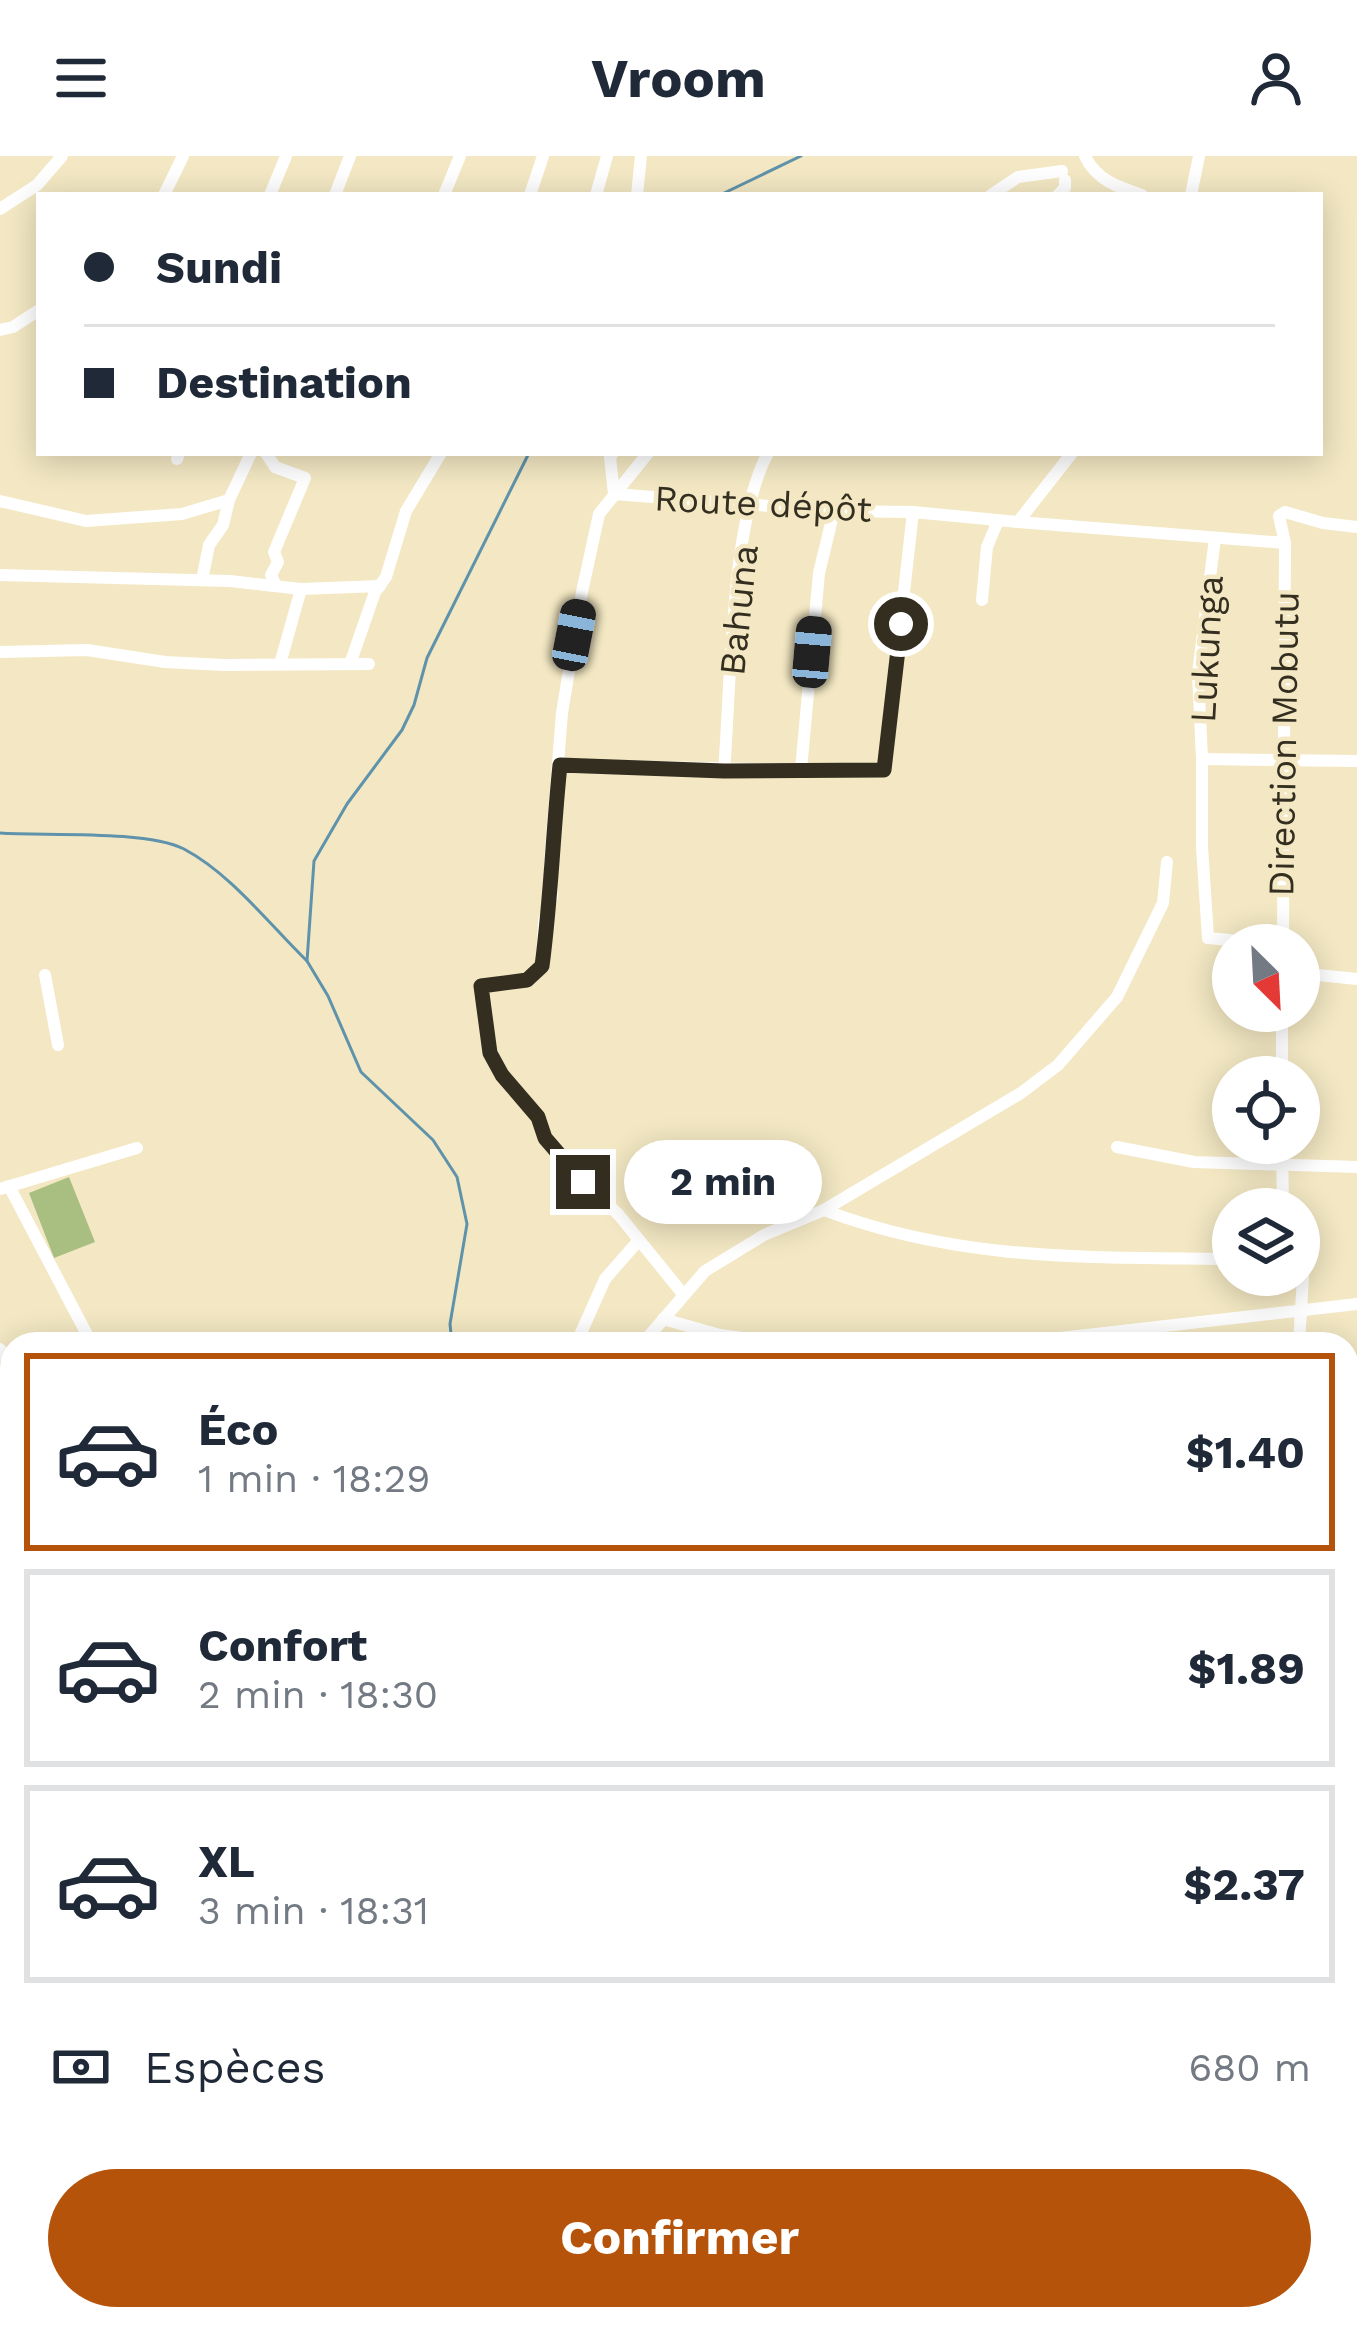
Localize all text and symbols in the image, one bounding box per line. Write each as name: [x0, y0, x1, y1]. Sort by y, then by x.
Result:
icon: menu: [48, 45, 114, 111]
icon: person: [1243, 45, 1309, 111]
text: Vroom: [591, 47, 766, 110]
text: Sundi: [156, 241, 282, 294]
text: Destination: [156, 356, 412, 409]
street label: Route dépôt: [653, 477, 873, 531]
street label: Bahuna: [711, 543, 767, 677]
street label: Lukunga: [1182, 574, 1232, 724]
street label: Direction Mobutu: [1260, 591, 1308, 897]
car: [549, 596, 599, 674]
route start: [874, 597, 928, 651]
car: [791, 615, 833, 689]
north arrow: [1212, 924, 1320, 1032]
map controls: [1212, 924, 1320, 1296]
button: locate: [1212, 1056, 1320, 1164]
callout: 2 min: [625, 1140, 823, 1224]
route end: [556, 1155, 610, 1209]
text: 2 min: [670, 1159, 776, 1204]
button: layers: [1212, 1188, 1320, 1296]
icon: car: [54, 1398, 162, 1506]
text: Éco: [198, 1403, 279, 1456]
text: $1.40: [1186, 1426, 1305, 1479]
text: 1 min · 18:29: [198, 1456, 430, 1501]
icon: car: [54, 1614, 162, 1722]
text: Confort: [198, 1619, 367, 1672]
text: $1.89: [1188, 1642, 1305, 1695]
text: 2 min · 18:30: [198, 1672, 438, 1717]
icon: car: [54, 1830, 162, 1938]
text: XL: [198, 1835, 255, 1888]
text: $2.37: [1183, 1858, 1305, 1911]
text: 3 min · 18:31: [198, 1888, 429, 1933]
icon: cash: [48, 2034, 114, 2100]
text: Espèces: [144, 2041, 326, 2094]
text: 680 m: [1189, 2045, 1311, 2090]
button: Confirmer: [48, 2169, 1311, 2307]

